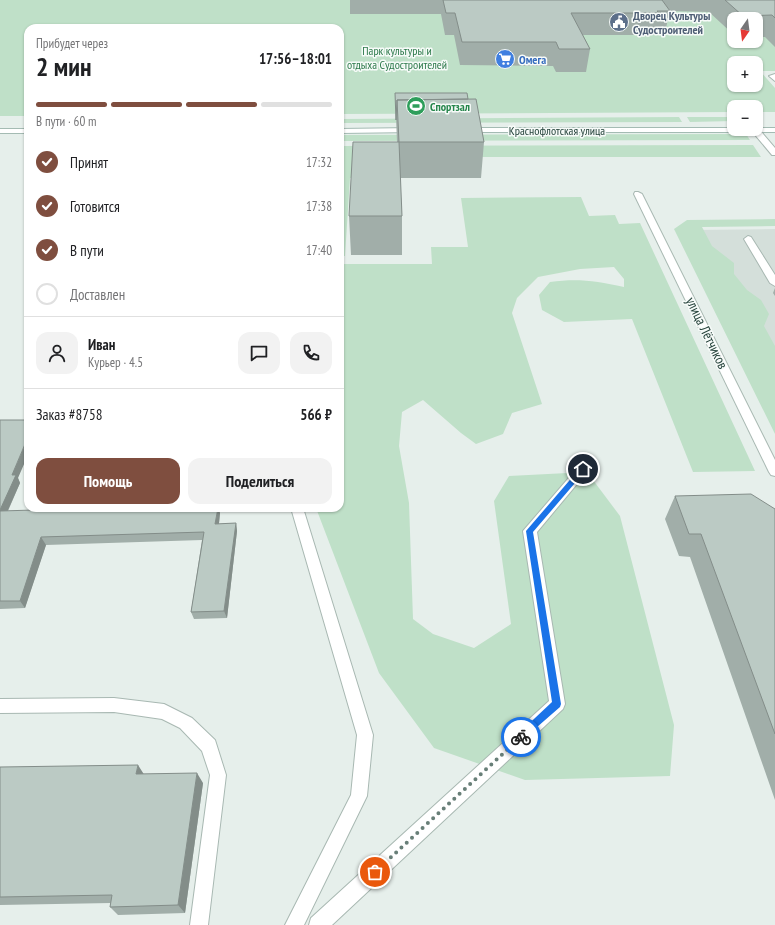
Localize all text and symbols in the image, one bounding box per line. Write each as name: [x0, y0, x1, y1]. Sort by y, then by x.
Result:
place label: Дворец Культуры Судостроителей: [633, 8, 710, 37]
public building icon: Дворец Культуры Судостроителей: [608, 11, 630, 33]
north arrow: [727, 12, 763, 48]
map controls: [727, 12, 763, 136]
text: Прибудет через: [36, 35, 108, 52]
park label: Парк культуры и отдыха Судостроителей: [347, 43, 447, 72]
supermarket icon: Омега: [494, 48, 516, 70]
text: 17:56–18:01: [259, 49, 332, 68]
text: 2 мин: [36, 50, 91, 83]
place label: Омега: [519, 52, 546, 67]
button: +: [727, 56, 763, 92]
sports icon: Спортзал: [405, 95, 427, 117]
place label: Спортзал: [430, 99, 470, 114]
button: −: [727, 100, 763, 136]
text: В пути · 60 m: [36, 113, 97, 130]
street label: Краснофлотская улица: [509, 123, 605, 138]
icon: check: [36, 151, 58, 173]
text: Принят: [70, 153, 108, 172]
text: 17:32: [306, 154, 332, 171]
icon: check: [36, 195, 58, 217]
text: Готовится: [70, 197, 120, 216]
text: 17:38: [306, 198, 332, 215]
icon: check: [36, 239, 58, 261]
text: В пути: [70, 241, 104, 260]
text: 17:40: [306, 242, 332, 259]
text: Доставлен: [70, 285, 125, 304]
street label: улица Лётчиков: [682, 294, 732, 372]
button: person: [36, 332, 78, 374]
button: chat: [238, 332, 280, 374]
button: phone: [290, 332, 332, 374]
text: Иван: [88, 335, 115, 354]
text: Курьер · 4.5: [88, 354, 143, 371]
text: Заказ #8758: [36, 405, 103, 424]
text: 566 ₽: [300, 405, 332, 424]
pin: [566, 452, 600, 486]
button: Помощь: [36, 458, 180, 504]
button: Поделиться: [188, 458, 332, 504]
icon: home: [572, 458, 594, 480]
courier: [501, 717, 541, 757]
icon: bike: [510, 726, 532, 748]
pin: [358, 855, 392, 889]
icon: bag: [364, 861, 386, 883]

